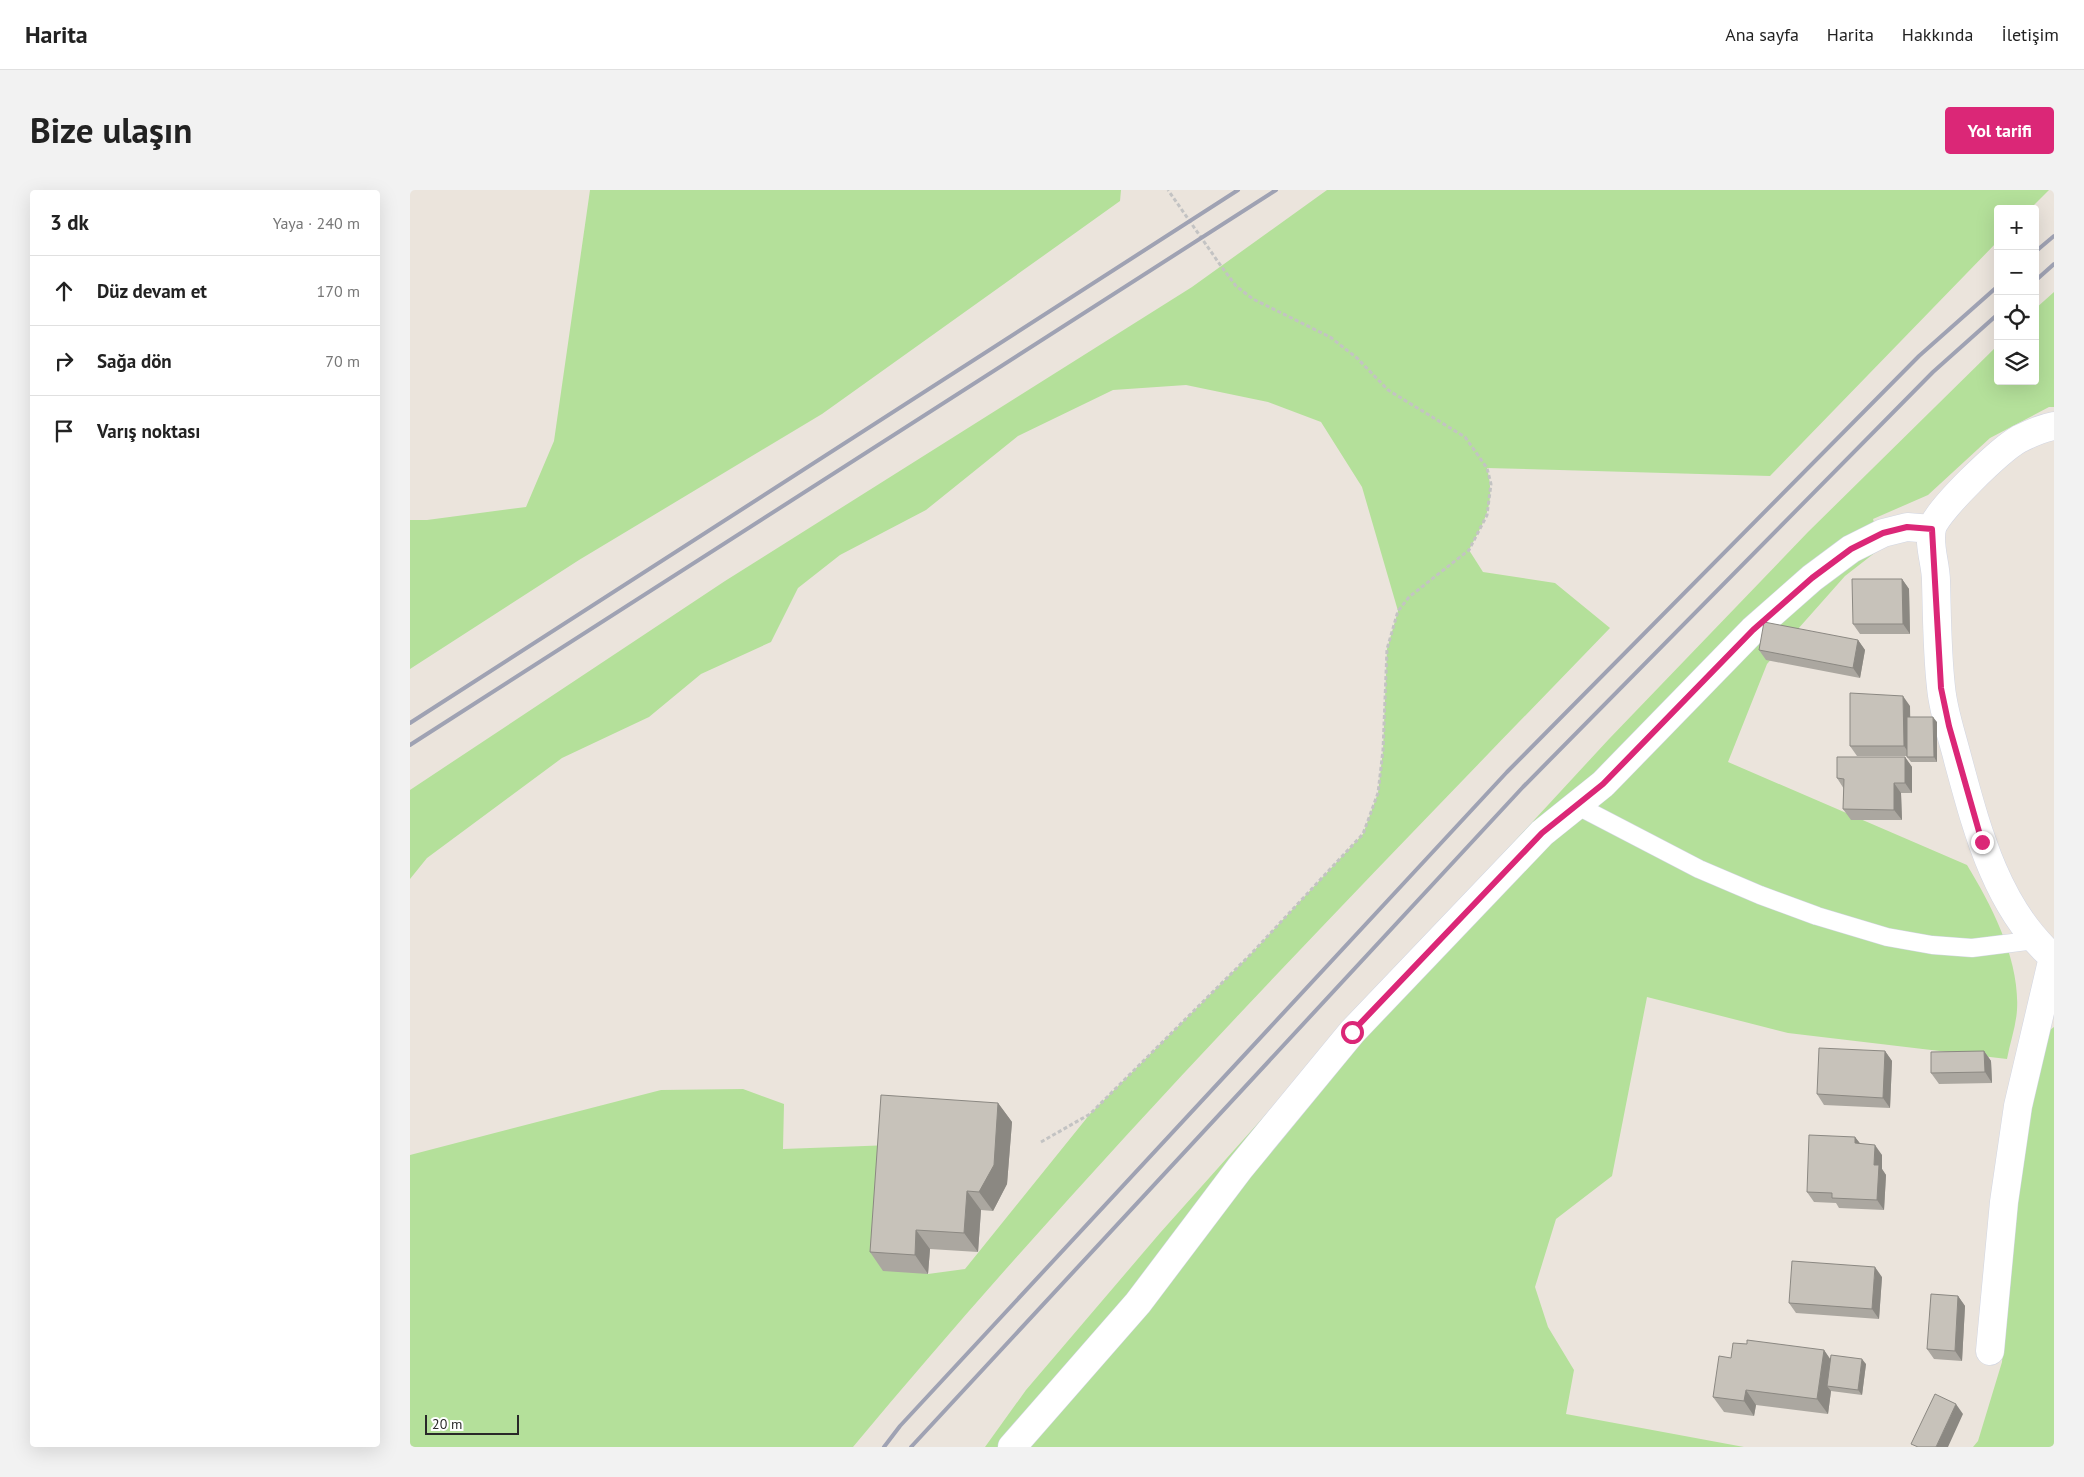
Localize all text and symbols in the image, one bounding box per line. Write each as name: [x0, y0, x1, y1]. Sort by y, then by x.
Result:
text: Harita: [25, 19, 88, 50]
text: Ana sayfa: [1725, 23, 1799, 46]
text: Harita: [1827, 23, 1874, 46]
text: Hakkında: [1902, 23, 1973, 46]
text: İletişim: [2001, 23, 2059, 46]
text: Bize ulaşın: [30, 107, 192, 153]
button: Yol tarifi: [1945, 107, 2054, 154]
map controls: [1994, 205, 2039, 385]
button: +: [1994, 205, 2039, 250]
text: 3 dk: [50, 209, 89, 236]
text: Yaya · 240 m: [273, 213, 360, 233]
button: −: [1994, 250, 2039, 295]
icon: ahead: [50, 277, 78, 305]
text: Düz devam et: [97, 279, 207, 303]
text: 170 m: [317, 281, 360, 301]
button: locate: [1994, 295, 2039, 340]
button: layers: [1994, 340, 2039, 385]
icon: right: [50, 347, 78, 375]
text: Sağa dön: [97, 349, 172, 373]
text: 70 m: [325, 351, 360, 371]
icon: arrive: [50, 417, 78, 445]
text: Varış noktası: [97, 419, 200, 443]
route end: [1971, 831, 1994, 854]
route start: [1341, 1021, 1364, 1044]
scale bar: [425, 1412, 519, 1435]
text: 20 m: [432, 1415, 462, 1433]

